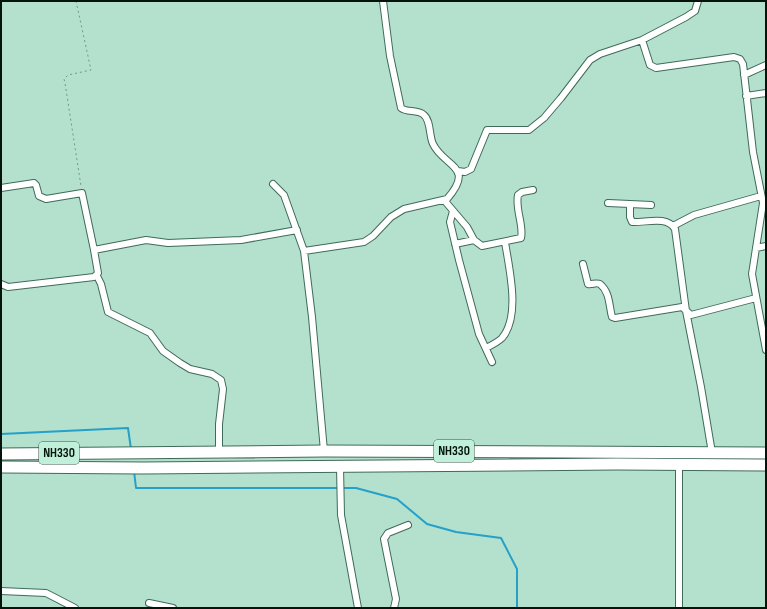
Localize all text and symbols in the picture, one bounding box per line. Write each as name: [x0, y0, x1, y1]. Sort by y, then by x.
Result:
road number: NH330: [434, 440, 474, 462]
road number: NH330: [39, 442, 79, 464]

